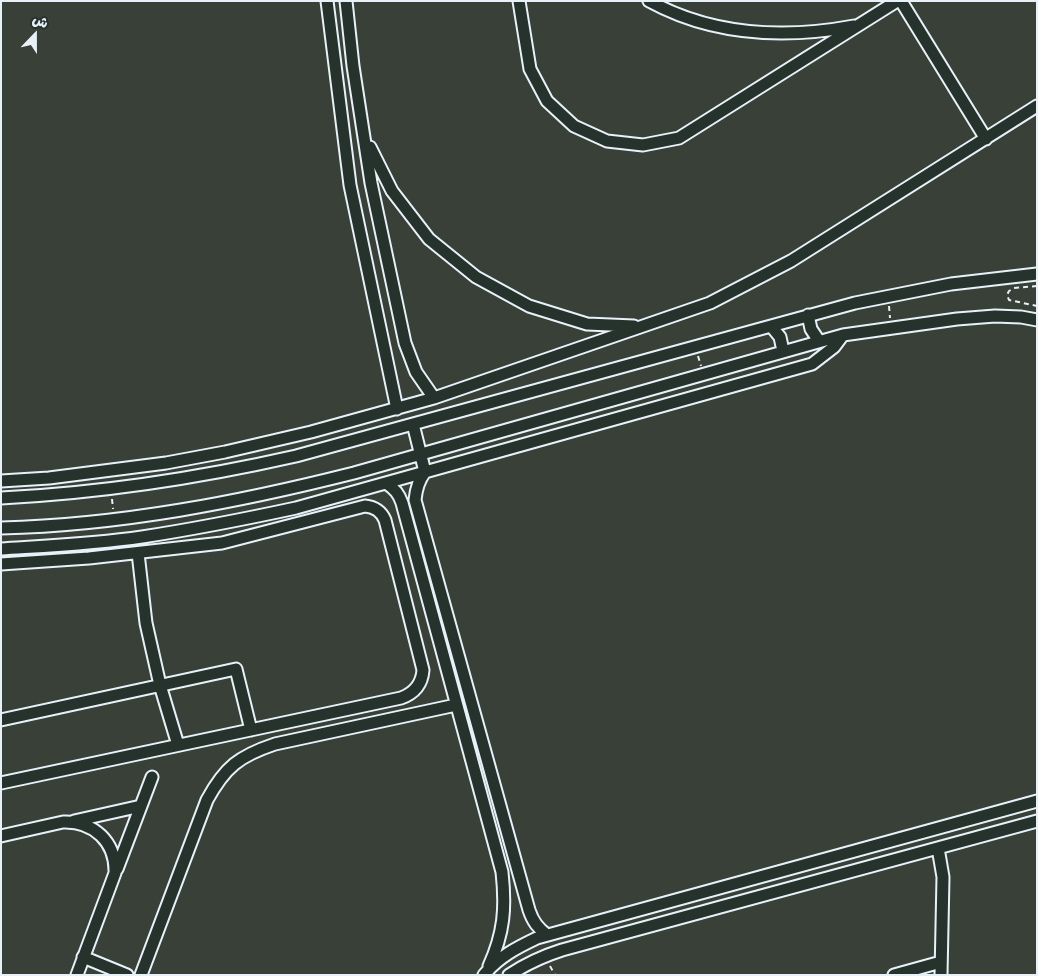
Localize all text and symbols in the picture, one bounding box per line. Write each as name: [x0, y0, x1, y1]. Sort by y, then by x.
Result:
text: ش: [30, 9, 52, 32]
north arrow: [10, 10, 60, 60]

